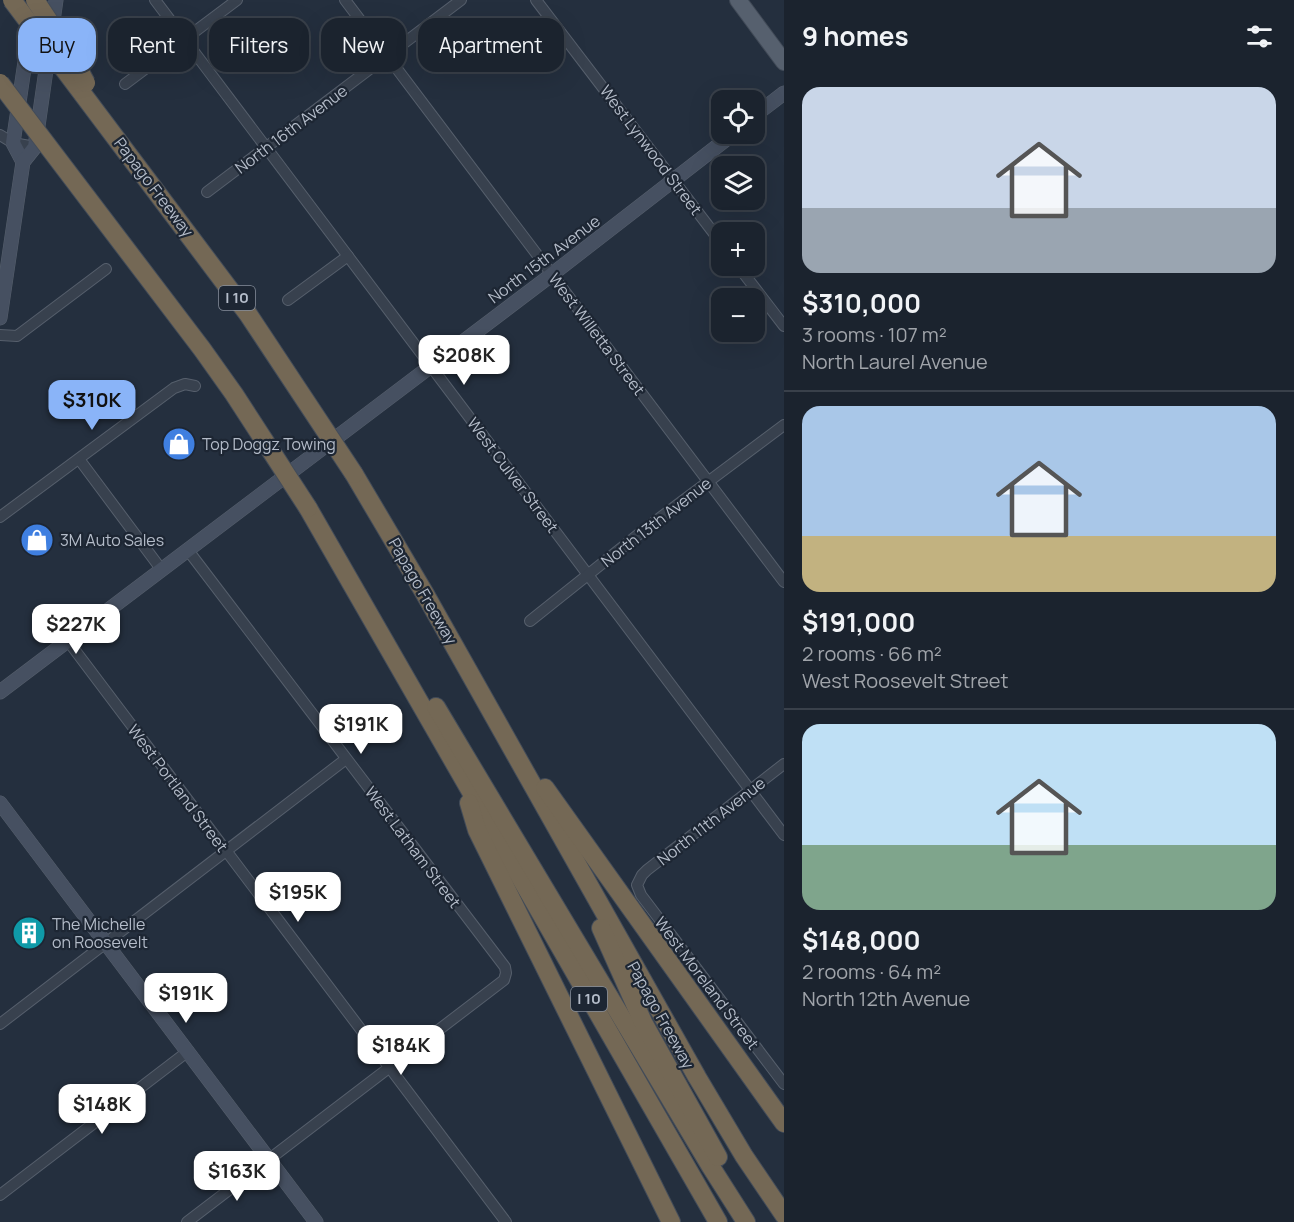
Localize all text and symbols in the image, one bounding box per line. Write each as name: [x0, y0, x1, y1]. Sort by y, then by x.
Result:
chip: Buy: [18, 18, 96, 72]
chip: Rent: [108, 18, 197, 72]
chip: Filters: [209, 18, 309, 72]
chip: New: [321, 18, 406, 72]
chip: Apartment: [418, 18, 564, 72]
text: 9 homes: [802, 18, 909, 54]
icon: filters: [1243, 20, 1276, 53]
street label: North 16th Avenue: [230, 79, 352, 179]
street label: West Lynwood Street: [595, 81, 707, 219]
map controls: [711, 90, 765, 342]
button: locate: [711, 90, 765, 144]
icon: home: [985, 126, 1093, 234]
street label: Papago Freeway: [109, 133, 199, 242]
button: layers: [711, 156, 765, 210]
street label: North 15th Avenue: [484, 210, 604, 308]
button: +: [711, 222, 765, 276]
street label: West Willetta Street: [544, 268, 650, 400]
text: $310,000: [802, 285, 921, 321]
road number: I 10: [219, 286, 255, 310]
button: −: [711, 288, 765, 342]
text: 3 rooms · 107 m²: [802, 321, 947, 348]
pin: $208K: [422, 335, 506, 386]
text: $208K: [433, 341, 495, 368]
text: North Laurel Avenue: [802, 348, 988, 375]
pin: $310K: [50, 380, 134, 431]
text: $310K: [62, 386, 122, 413]
street label: West Culver Street: [462, 413, 564, 537]
shop icon: Top Doggz Towing: [161, 426, 197, 462]
place label: Top Doggz Towing: [202, 433, 336, 455]
icon: home: [985, 445, 1093, 553]
street label: North 13th Avenue: [596, 472, 716, 572]
shop icon: 3M Auto Sales: [19, 522, 55, 558]
place label: 3M Auto Sales: [60, 529, 164, 551]
street label: Papago Freeway: [384, 534, 463, 649]
pin: $227K: [34, 604, 118, 655]
text: $191,000: [802, 604, 915, 640]
text: $227K: [46, 610, 106, 637]
text: 2 rooms · 66 m²: [802, 640, 942, 667]
text: West Roosevelt Street: [802, 667, 1009, 694]
pin: $191K: [319, 704, 403, 755]
text: $191K: [333, 710, 389, 737]
street label: West Portland Street: [123, 720, 233, 856]
icon: home: [985, 763, 1093, 871]
street label: North 11th Avenue: [652, 772, 770, 870]
street label: West Latham Street: [360, 782, 466, 912]
pin: $195K: [256, 872, 340, 923]
text: $195K: [269, 878, 327, 905]
street label: West Moreland Street: [650, 912, 764, 1054]
place label: The Michelle on Roosevelt: [52, 913, 148, 953]
building icon: The Michelle on Roosevelt: [11, 915, 47, 951]
text: $148,000: [802, 922, 921, 958]
street label: Papago Freeway: [622, 957, 700, 1073]
text: 2 rooms · 64 m²: [802, 958, 941, 985]
pin: $191K: [144, 973, 228, 1024]
text: $191K: [158, 979, 214, 1006]
text: North 12th Avenue: [802, 985, 970, 1012]
road number: I 10: [571, 987, 607, 1011]
pin: $184K: [359, 1025, 443, 1076]
text: $184K: [372, 1031, 430, 1058]
pin: $148K: [60, 1084, 144, 1135]
text: $148K: [73, 1090, 131, 1117]
pin: $163K: [195, 1151, 279, 1202]
text: $163K: [208, 1157, 266, 1184]

